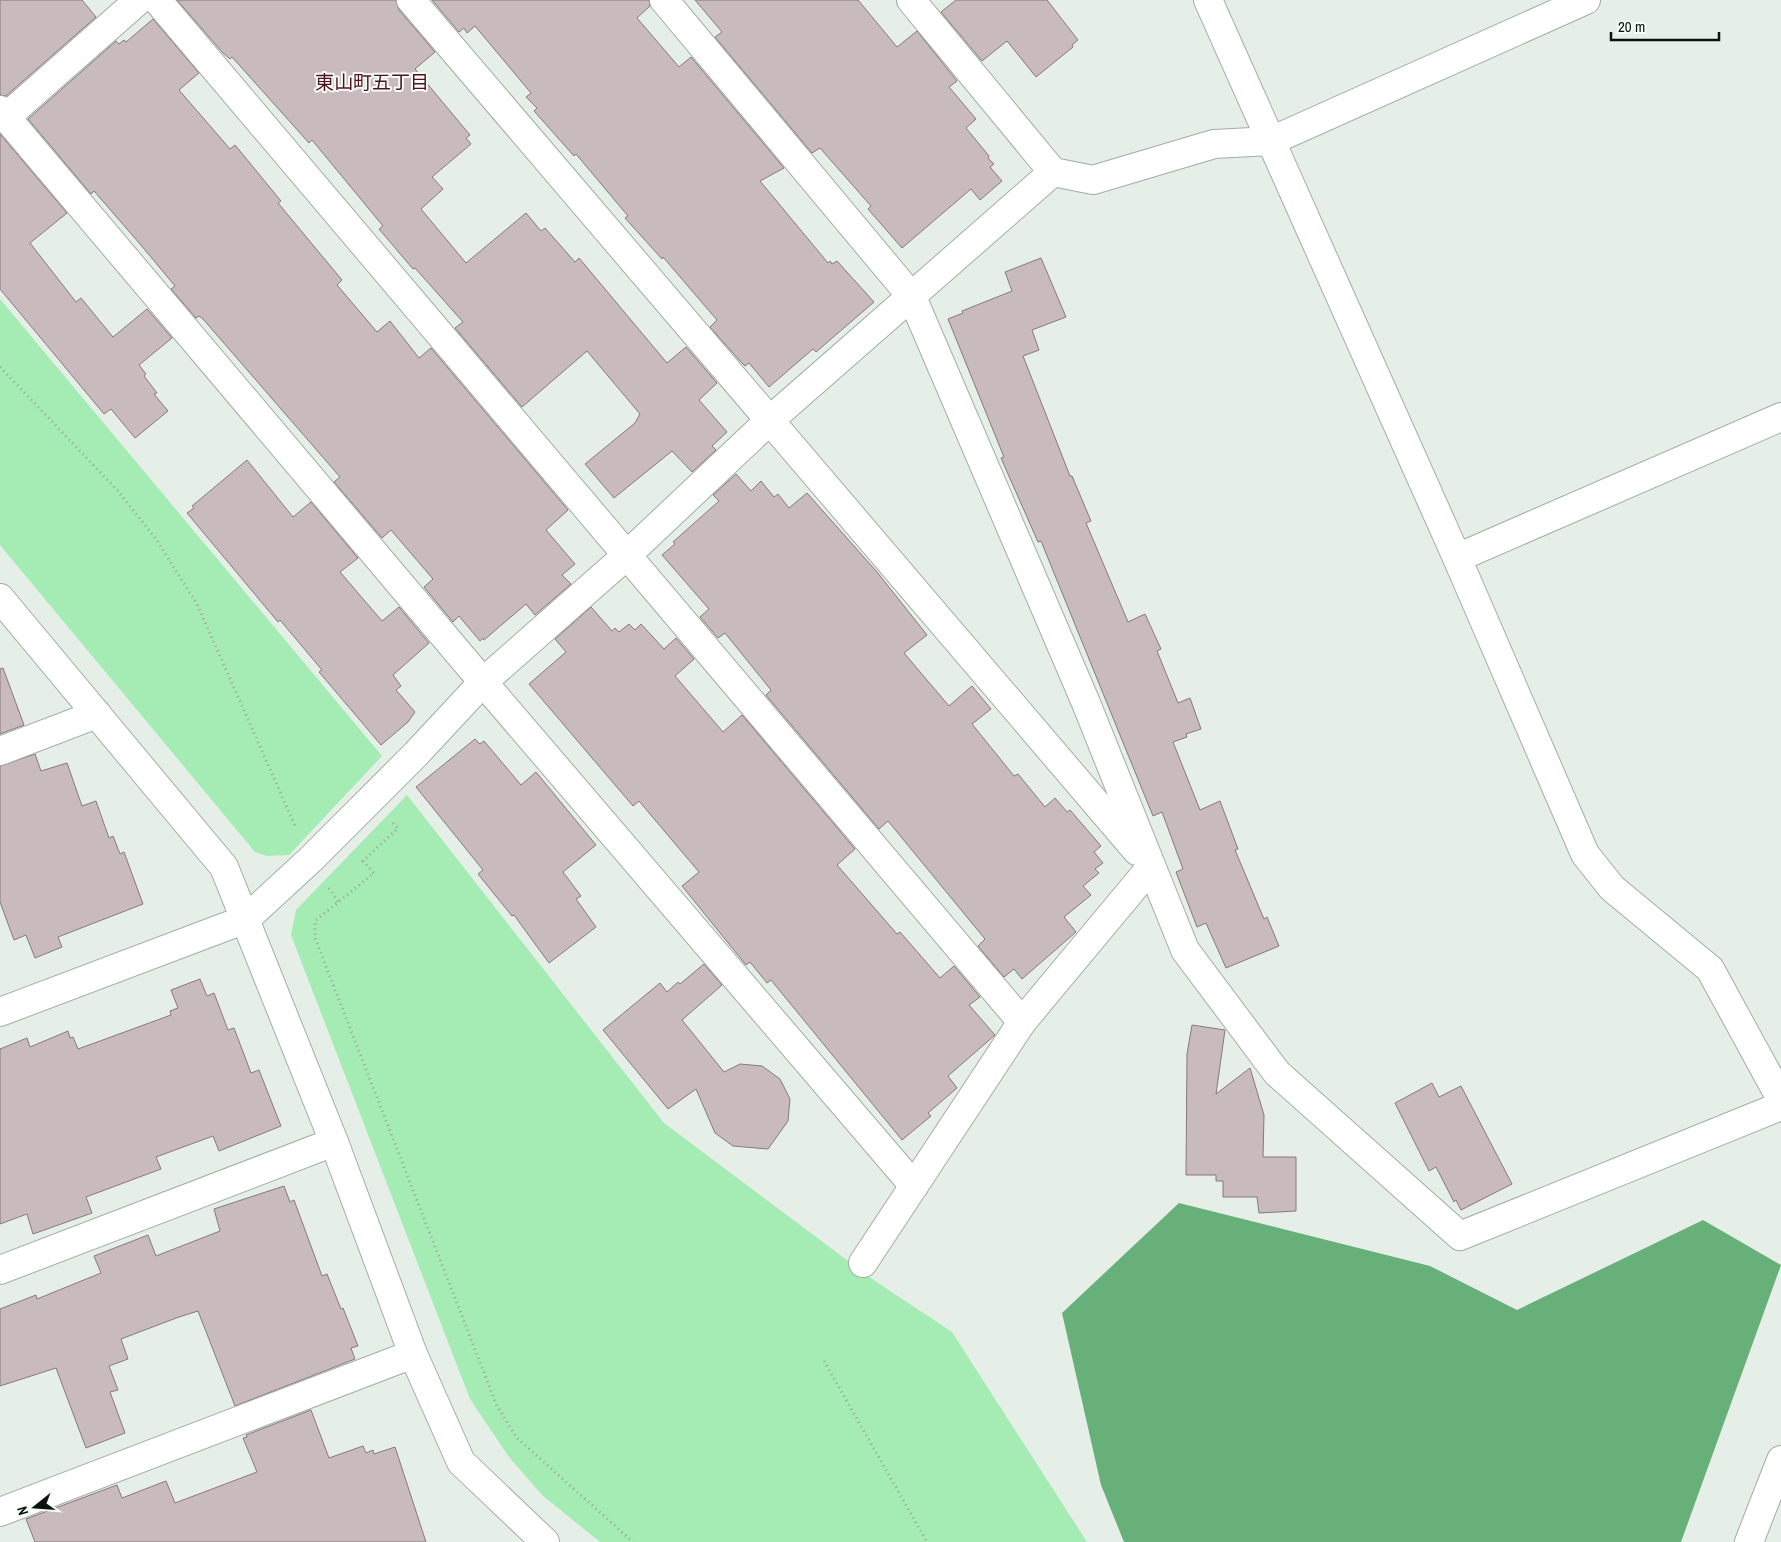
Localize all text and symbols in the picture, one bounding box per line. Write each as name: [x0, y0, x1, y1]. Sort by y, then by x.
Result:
scale bar: [1611, 10, 1718, 42]
text: 20 m: [1618, 16, 1645, 37]
district label: 東山町五丁目: [315, 69, 429, 95]
north arrow: [10, 1482, 60, 1532]
text: N: [13, 1504, 32, 1517]

